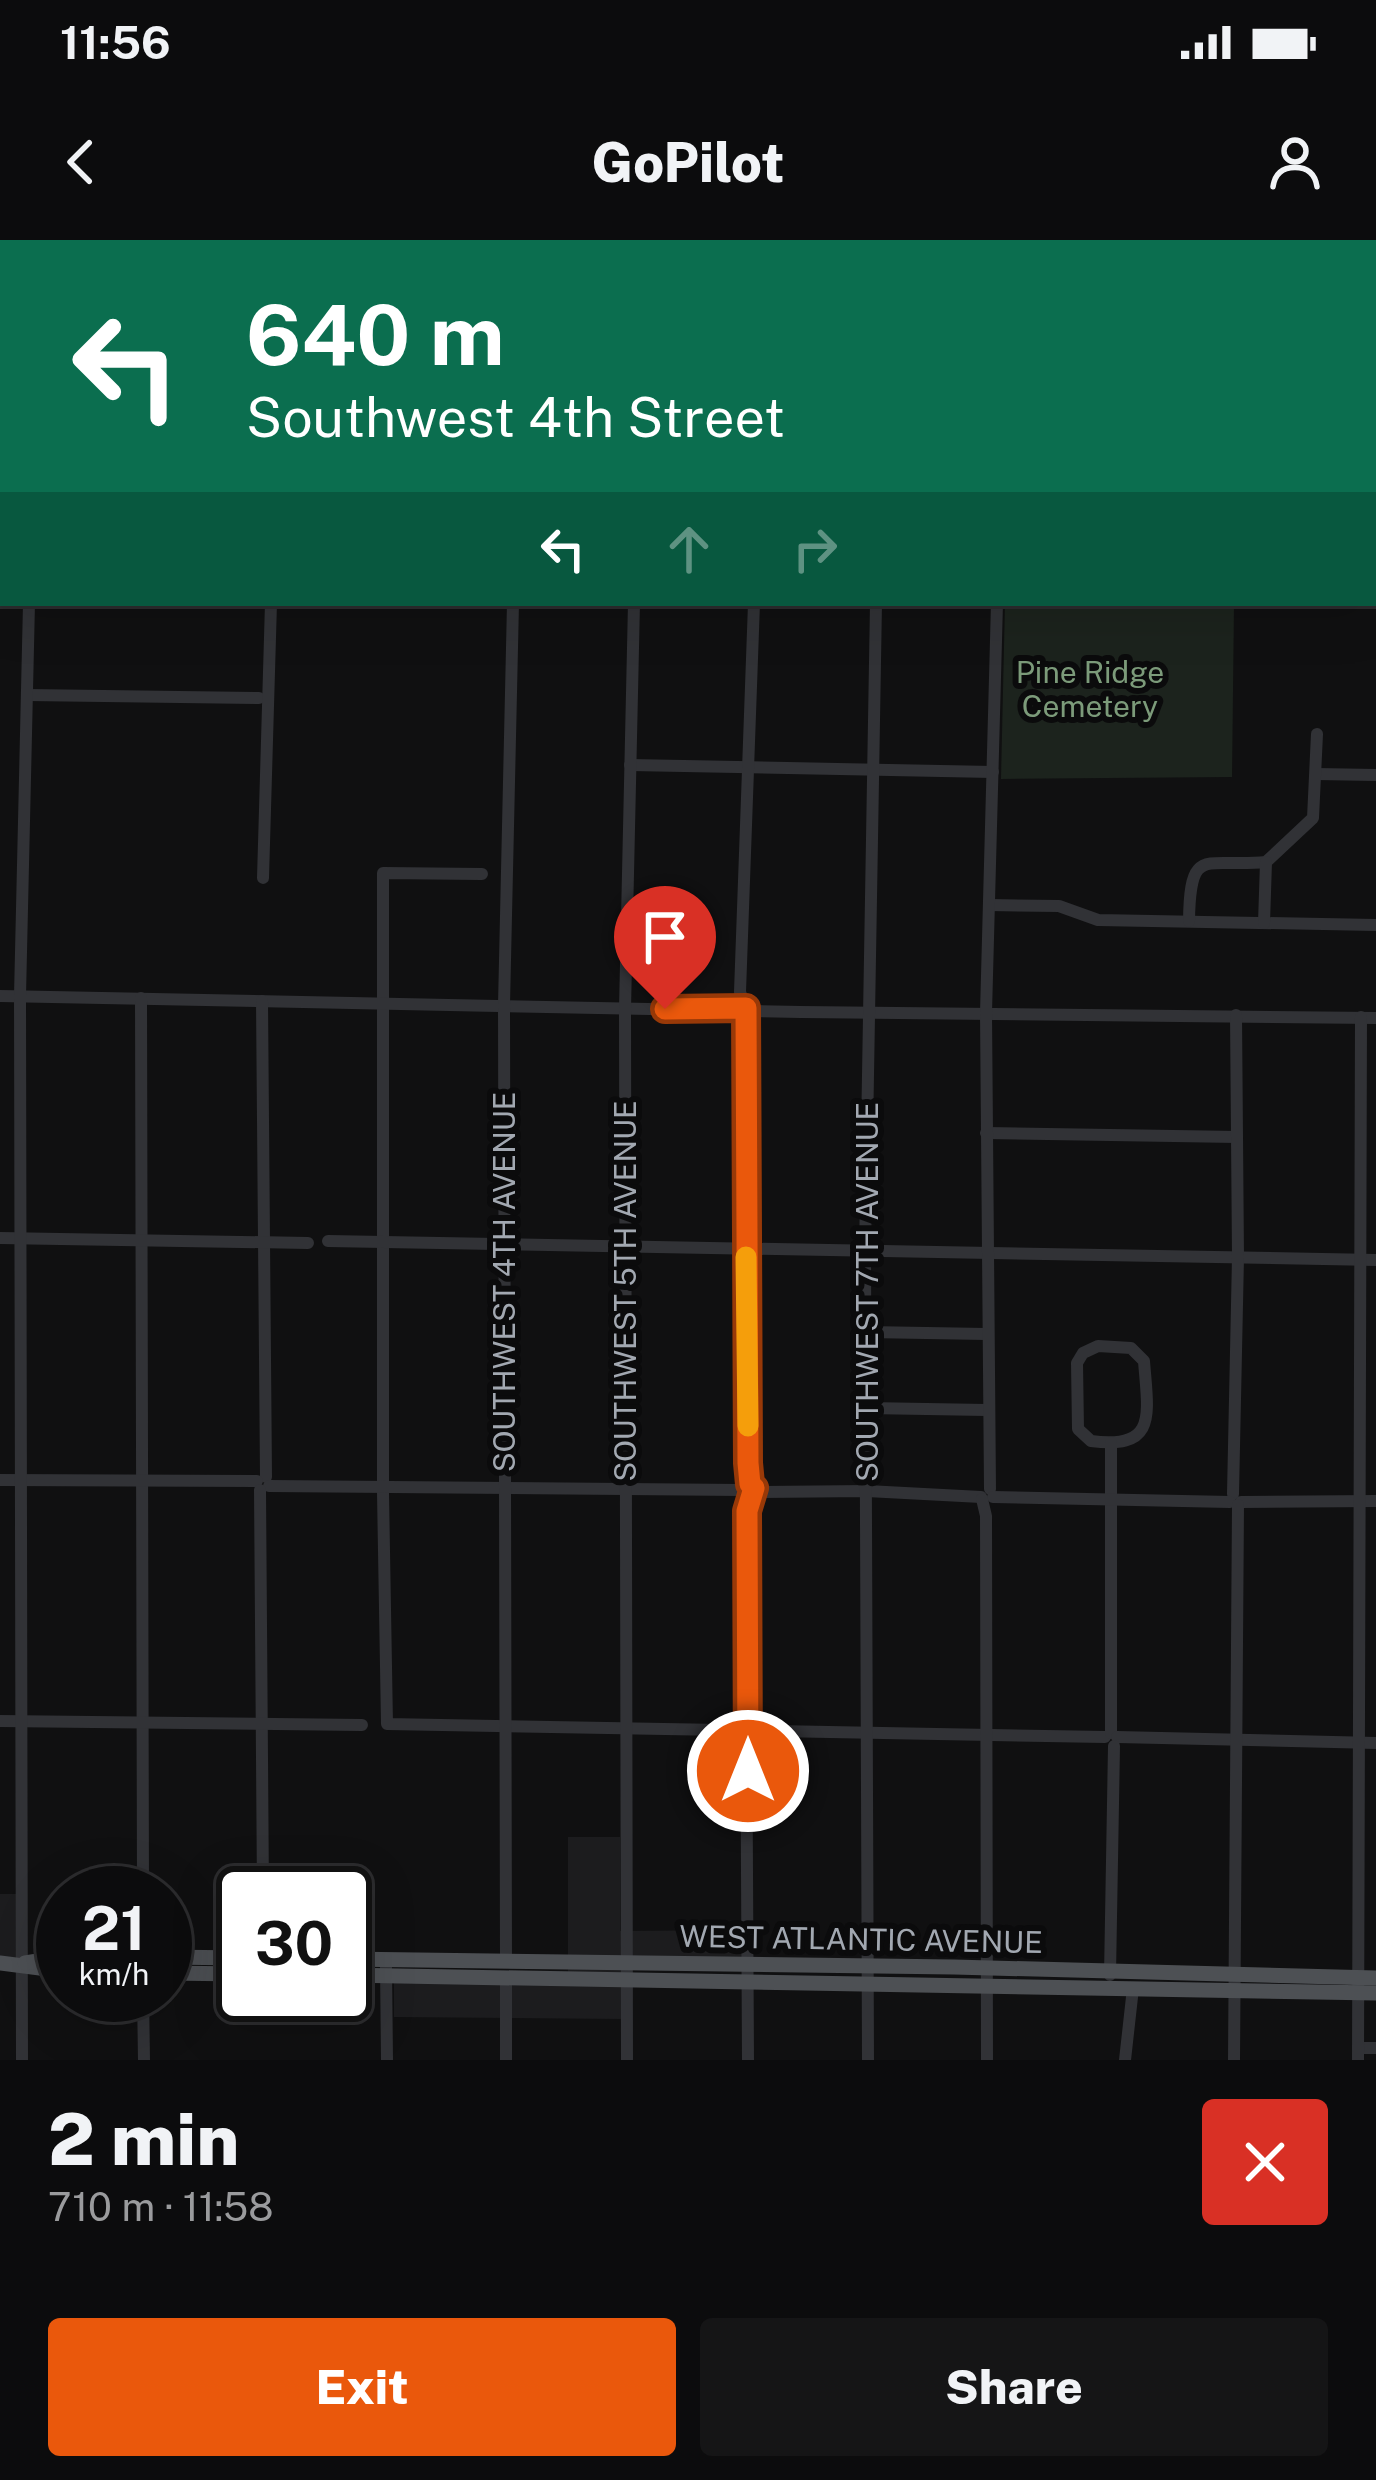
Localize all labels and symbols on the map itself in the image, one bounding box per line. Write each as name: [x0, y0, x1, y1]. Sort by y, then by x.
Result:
park label: Pine Ridge Cemetery: [1016, 654, 1164, 724]
pin: [614, 886, 716, 1009]
street label: SOUTHWEST 4TH AVENUE: [486, 1092, 522, 1472]
street label: SOUTHWEST 5TH AVENUE: [607, 1100, 643, 1482]
street label: SOUTHWEST 7TH AVENUE: [849, 1102, 885, 1482]
position arrow: [685, 1708, 811, 1834]
speed limit sign: 30: [216, 1866, 372, 2022]
street label: WEST ATLANTIC AVENUE: [679, 1918, 1043, 1960]

